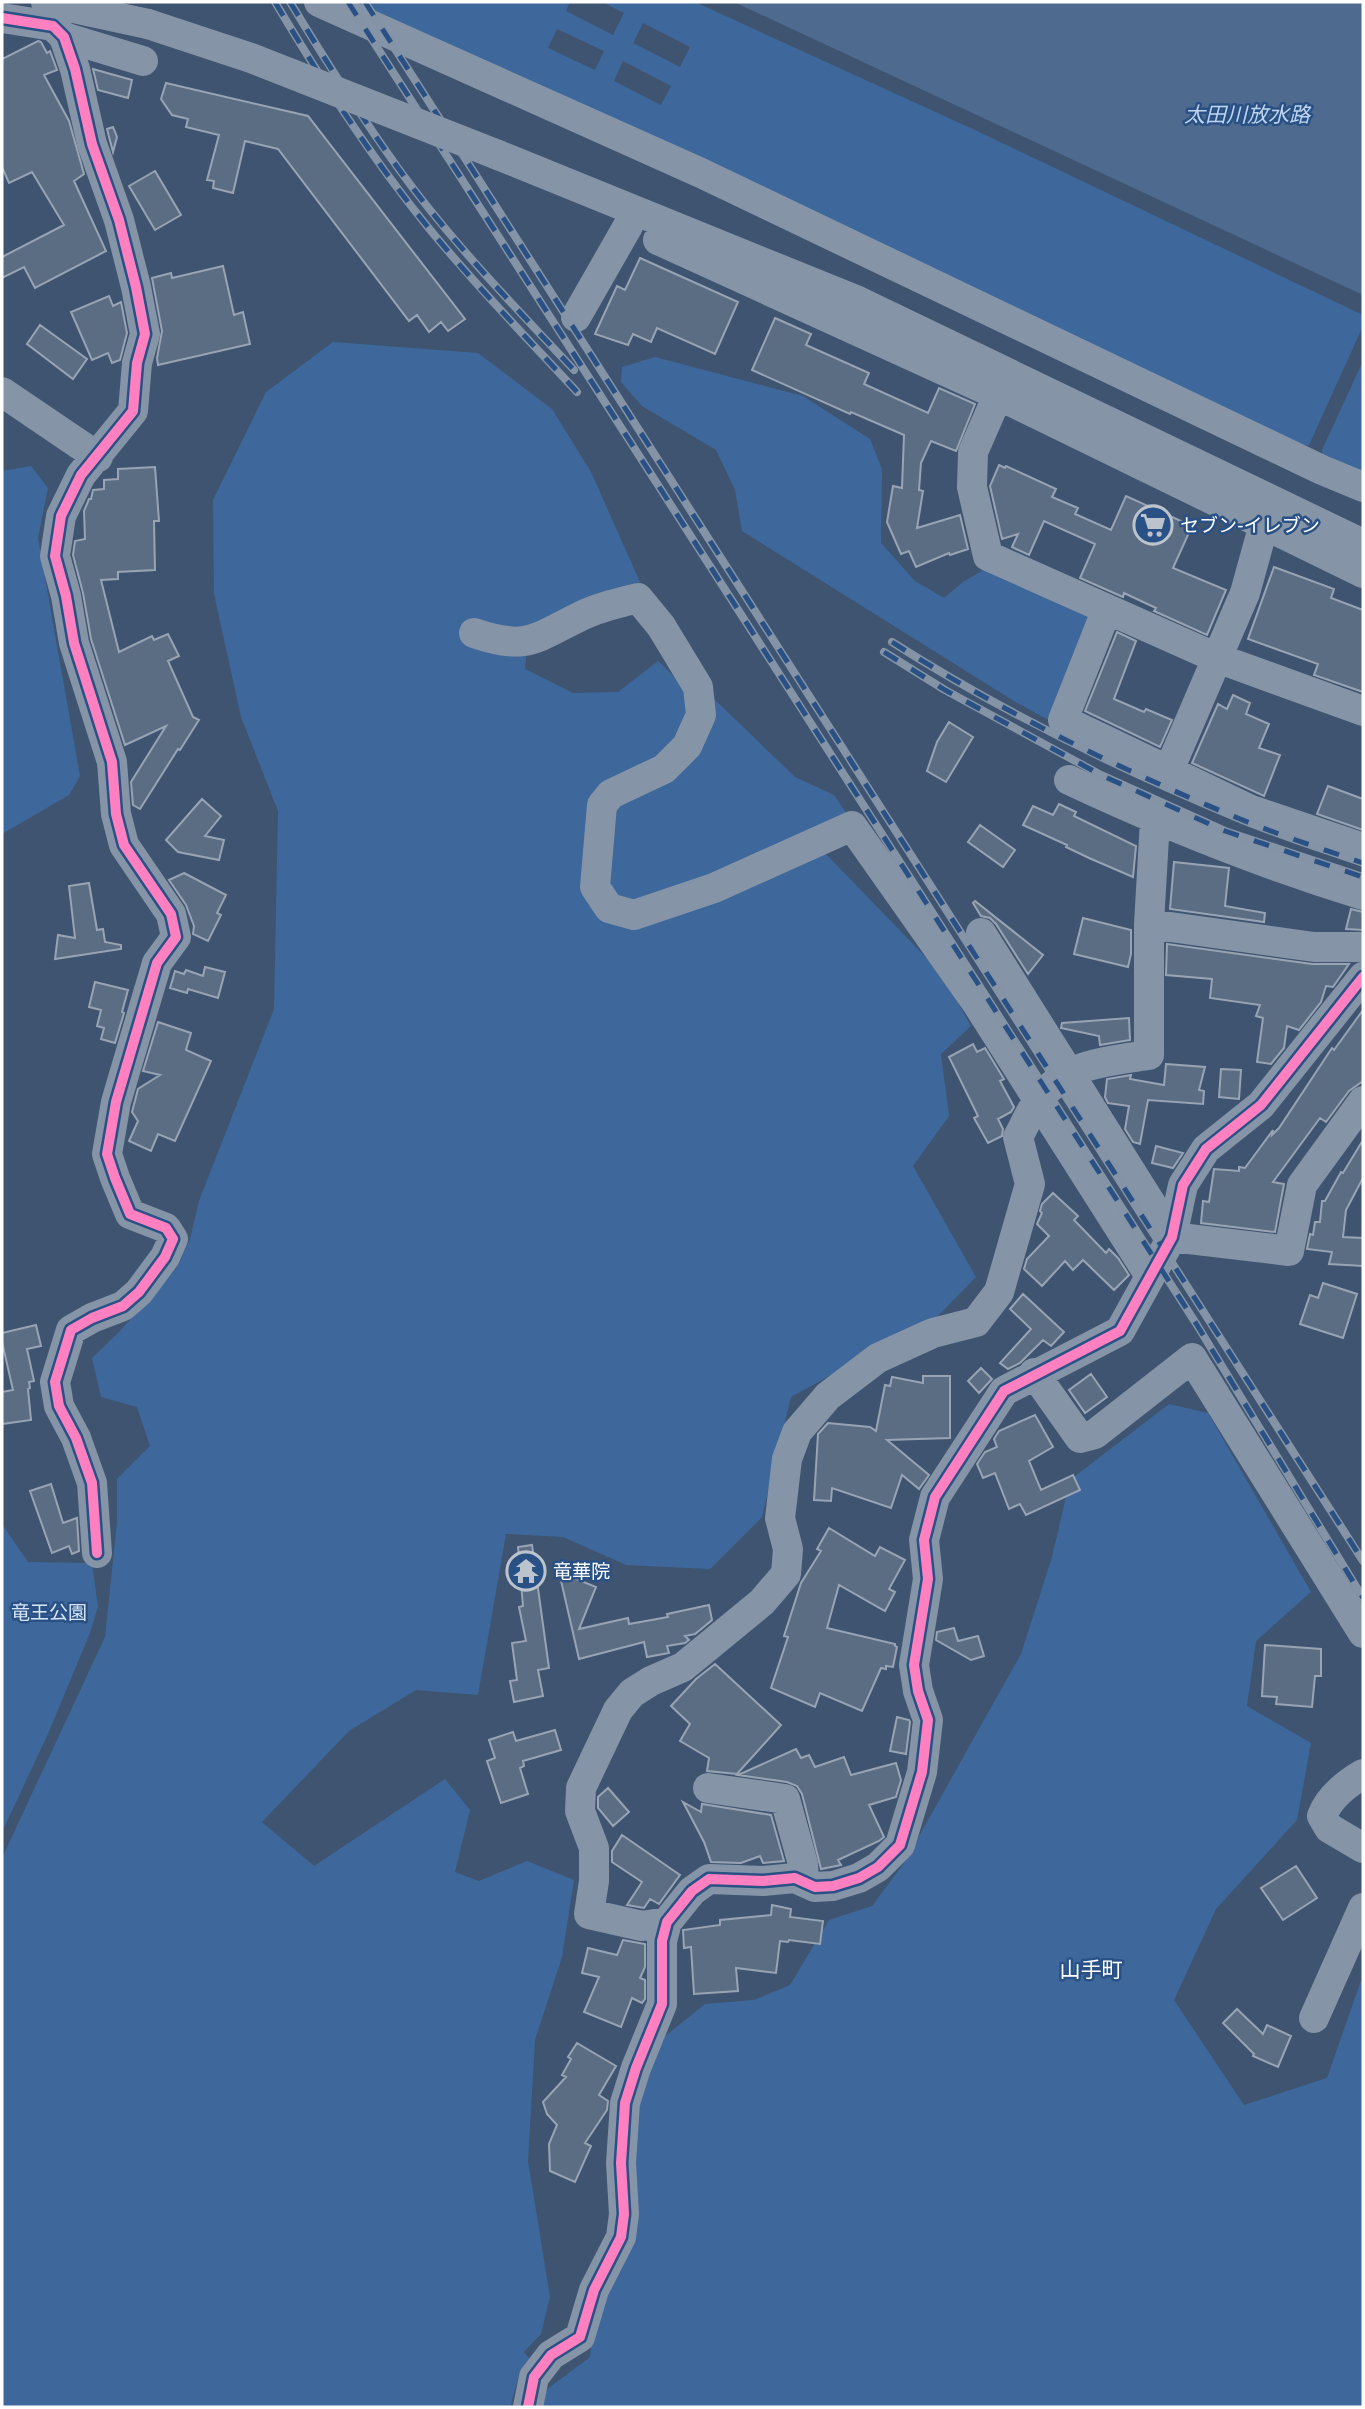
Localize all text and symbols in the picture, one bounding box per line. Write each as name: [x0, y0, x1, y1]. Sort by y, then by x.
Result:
water label: 太田川放水路: [1184, 101, 1312, 128]
supermarket icon: セブン-イレブン: [1132, 504, 1174, 546]
place label: セブン-イレブン: [1180, 513, 1320, 537]
temple icon: 竜華院: [505, 1550, 547, 1592]
place label: 竜華院: [553, 1559, 610, 1583]
park label: 竜王公園: [11, 1600, 87, 1624]
district label: 山手町: [1060, 1956, 1123, 1983]

